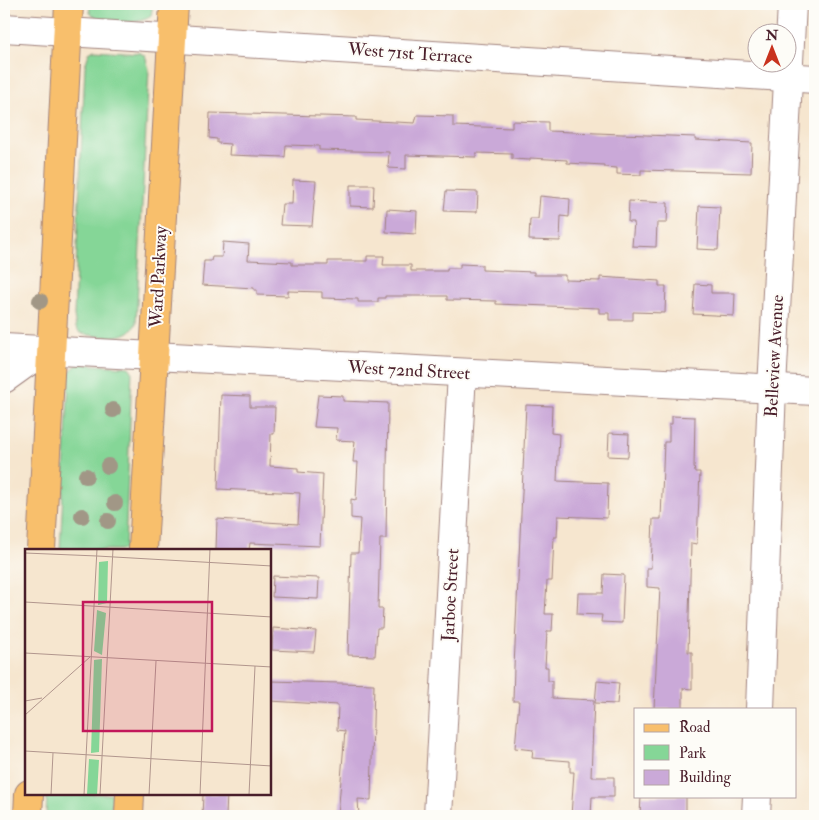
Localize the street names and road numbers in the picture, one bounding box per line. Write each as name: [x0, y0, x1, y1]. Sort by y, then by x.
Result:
street label: West 71st Terrace: [346, 38, 473, 69]
street label: Ward Parkway: [144, 224, 173, 330]
street label: Belleview Avenue: [760, 294, 789, 418]
street label: West 72nd Street: [346, 356, 471, 385]
street label: Jarboe Street: [437, 548, 464, 643]

